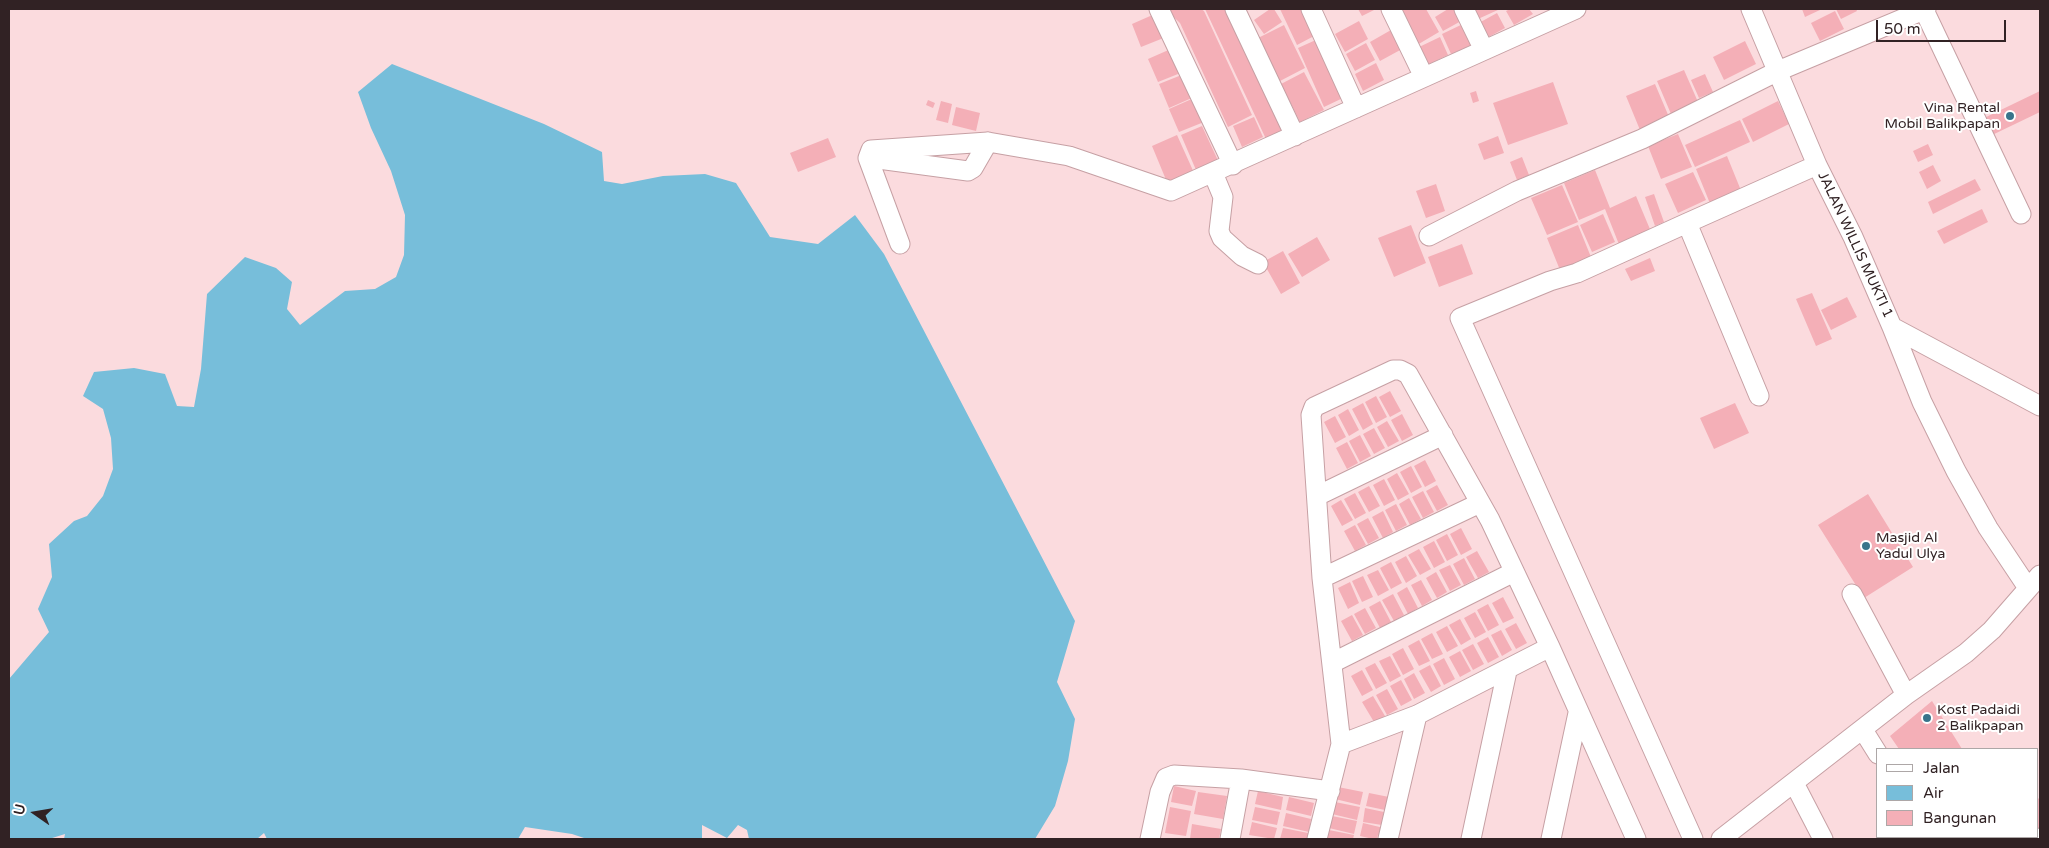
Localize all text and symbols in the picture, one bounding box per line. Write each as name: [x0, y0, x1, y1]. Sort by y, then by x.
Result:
scale bar: [1879, 10, 2009, 42]
text: 50 m: [1884, 20, 1921, 38]
place label: Vina Rental Mobil Balikpapan: [1885, 100, 2000, 132]
marker: Vina Rental Mobil Balikpapan: [2004, 110, 2016, 122]
street label: JALAN WILLIS MUKTI 1: [1814, 169, 1896, 321]
place label: Masjid Al Yadul Ulya: [1876, 530, 1945, 562]
marker: Masjid Al Yadul Ulya: [1860, 540, 1872, 552]
place label: Kost Padaidi 2 Balikpapan: [1937, 702, 2024, 734]
marker: Kost Padaidi 2 Balikpapan: [1921, 712, 1933, 724]
legend: [1876, 748, 2039, 838]
text: Jalan: [1923, 759, 1960, 777]
text: Air: [1923, 784, 1944, 802]
north arrow: [10, 788, 60, 838]
text: U: [10, 802, 29, 817]
text: Bangunan: [1923, 809, 1996, 827]

